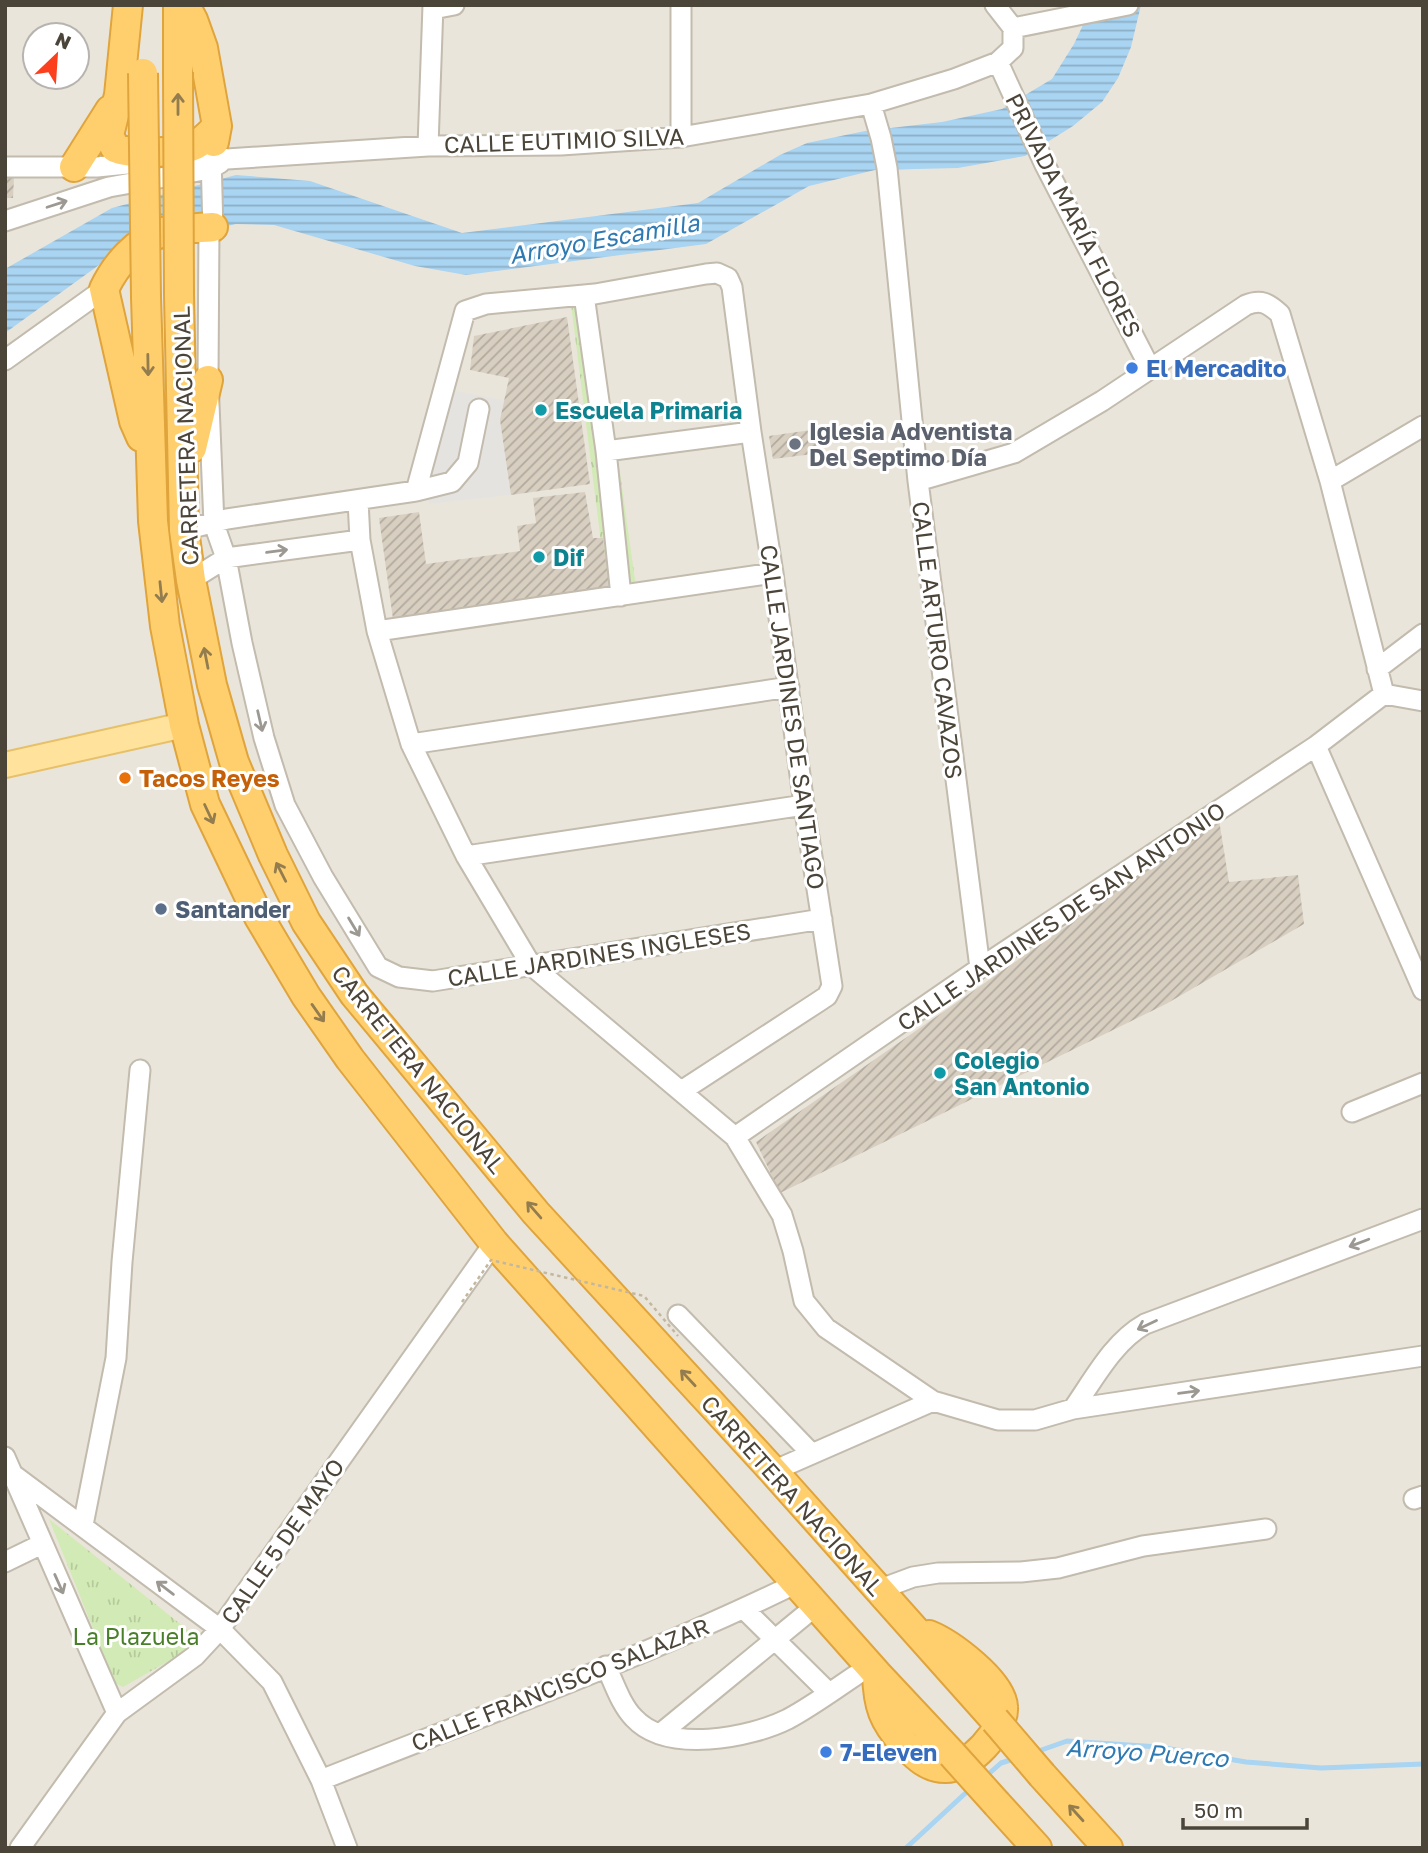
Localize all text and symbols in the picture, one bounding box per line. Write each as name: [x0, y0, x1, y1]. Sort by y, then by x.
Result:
north arrow: [21, 21, 91, 91]
text: N: [52, 27, 75, 54]
street label: PRIVADA MARÍA FLORES: [1000, 88, 1148, 342]
one-way arrow: [171, 92, 185, 115]
street label: CALLE EUTIMIO SILVA: [443, 122, 685, 158]
one-way arrow: [46, 197, 68, 209]
water label: Arroyo Escamilla: [507, 207, 703, 270]
street label: CARRETERA NACIONAL: [166, 306, 204, 566]
one-way arrow: [141, 354, 155, 377]
place label: El Mercadito: [1146, 354, 1287, 382]
marker: El Mercadito: [1124, 360, 1140, 376]
place label: Escuela Primaria: [555, 396, 742, 424]
marker: Escuela Primaria: [533, 402, 549, 418]
place label: Iglesia Adventista Del Septimo Día: [809, 417, 1012, 471]
marker: Iglesia Adventista Del Septimo Día: [787, 436, 803, 452]
street label: CALLE ARTURO CAVAZOS: [907, 500, 969, 780]
place label: Dif: [553, 543, 585, 571]
street label: CALLE JARDINES DE SANTIAGO: [755, 543, 831, 891]
one-way arrow: [265, 544, 287, 557]
marker: Dif: [531, 549, 547, 565]
one-way arrow: [155, 580, 168, 603]
one-way arrow: [199, 647, 213, 670]
one-way arrow: [254, 709, 267, 732]
place label: Tacos Reyes: [139, 764, 280, 792]
marker: Tacos Reyes: [117, 770, 133, 786]
street label: CALLE JARDINES DE SAN ANTONIO: [892, 795, 1230, 1037]
one-way arrow: [203, 803, 217, 824]
one-way arrow: [274, 862, 288, 883]
place label: Santander: [175, 895, 291, 923]
marker: Santander: [153, 901, 169, 917]
one-way arrow: [347, 916, 361, 936]
street label: CALLE JARDINES INGLESES: [445, 916, 753, 992]
street label: CARRETERA NACIONAL: [326, 959, 512, 1179]
one-way arrow: [311, 1003, 325, 1022]
place label: Colegio San Antonio: [954, 1046, 1090, 1100]
marker: Colegio San Antonio: [932, 1065, 948, 1081]
one-way arrow: [526, 1201, 542, 1219]
one-way arrow: [1348, 1238, 1370, 1251]
one-way arrow: [1137, 1319, 1158, 1332]
one-way arrow: [679, 1370, 696, 1387]
one-way arrow: [1177, 1385, 1200, 1398]
street label: CARRETERA NACIONAL: [696, 1389, 890, 1601]
street label: CALLE 5 DE MAYO: [214, 1453, 350, 1629]
one-way arrow: [54, 1573, 67, 1594]
one-way arrow: [157, 1580, 175, 1595]
street label: CALLE FRANCISCO SALAZAR: [407, 1611, 713, 1757]
park label: La Plazuela: [73, 1622, 199, 1650]
water label: Arroyo Puerco: [1065, 1732, 1231, 1773]
place label: 7-Eleven: [840, 1738, 937, 1766]
marker: 7-Eleven: [818, 1744, 834, 1760]
scale bar: [1183, 1786, 1307, 1830]
text: 50 m: [1194, 1797, 1243, 1823]
one-way arrow: [1068, 1804, 1084, 1822]

